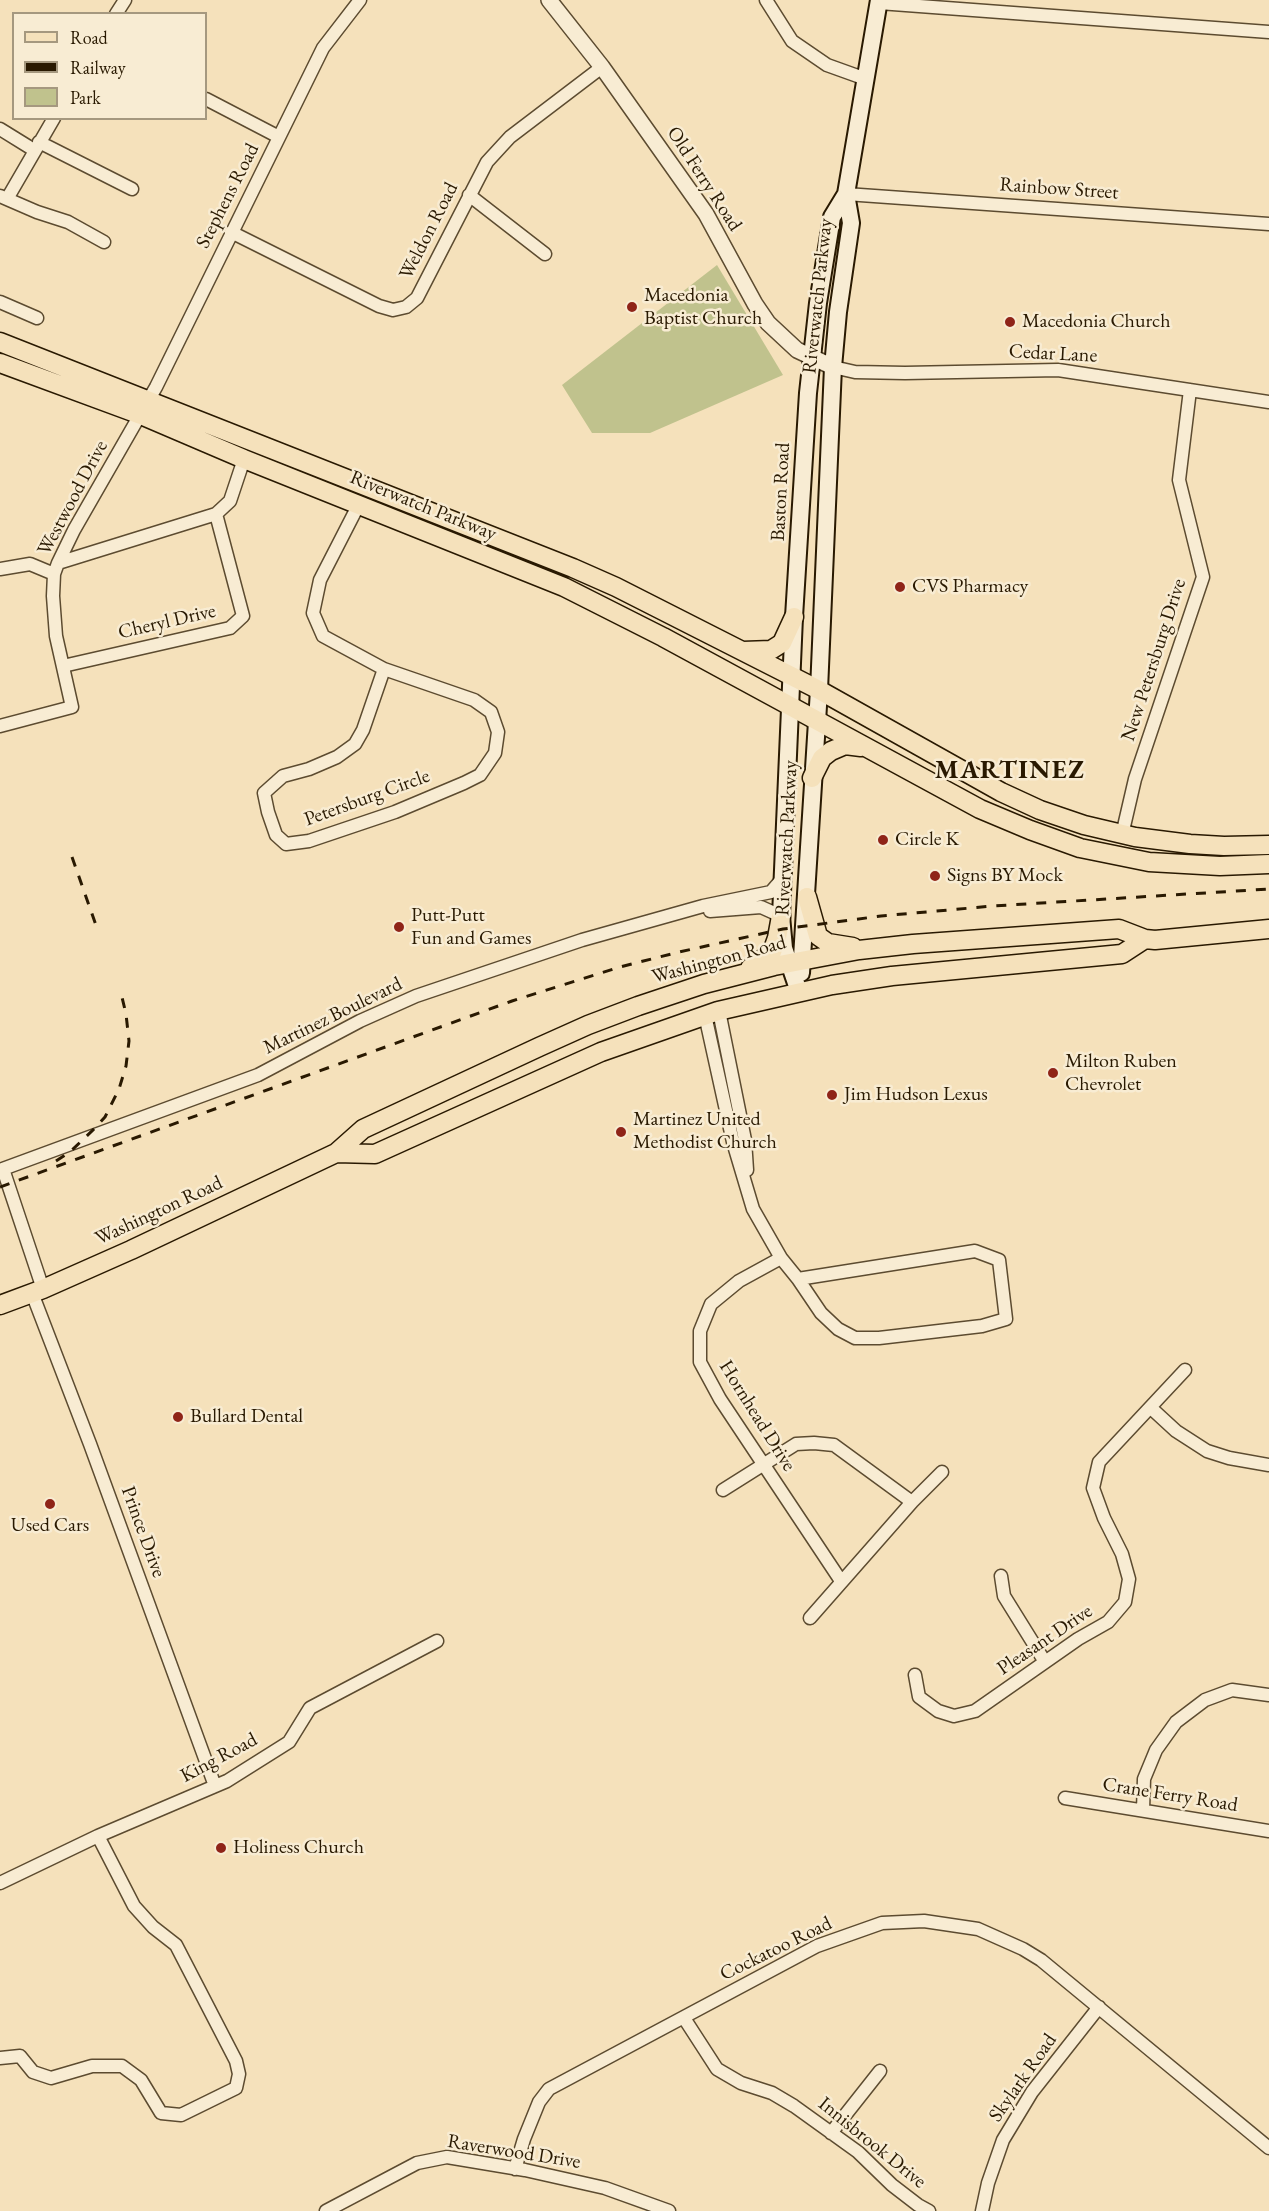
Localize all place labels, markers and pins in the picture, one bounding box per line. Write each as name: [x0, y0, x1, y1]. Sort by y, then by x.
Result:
place label: Macedonia Baptist Church: [644, 284, 762, 331]
marker: Macedonia Baptist Church: [625, 300, 639, 314]
place label: Macedonia Church: [1022, 310, 1171, 334]
marker: Macedonia Church: [1003, 315, 1017, 329]
place label: CVS Pharmacy: [912, 575, 1028, 599]
marker: CVS Pharmacy: [893, 580, 907, 594]
place label: Circle K: [895, 828, 959, 852]
marker: Circle K: [876, 833, 890, 847]
place label: Signs BY Mock: [947, 864, 1063, 888]
marker: Signs BY Mock: [928, 869, 942, 883]
place label: Putt-Putt Fun and Games: [411, 904, 531, 951]
marker: Putt-Putt Fun and Games: [392, 920, 406, 934]
place label: Milton Ruben Chevrolet: [1065, 1050, 1177, 1097]
marker: Milton Ruben Chevrolet: [1046, 1066, 1060, 1080]
place label: Jim Hudson Lexus: [844, 1083, 988, 1107]
marker: Jim Hudson Lexus: [825, 1088, 839, 1102]
place label: Martinez United Methodist Church: [633, 1108, 777, 1155]
marker: Martinez United Methodist Church: [614, 1125, 628, 1139]
place label: Bullard Dental: [190, 1405, 303, 1429]
marker: Bullard Dental: [171, 1410, 185, 1424]
marker: Used Cars: [43, 1497, 57, 1511]
place label: Used Cars: [11, 1514, 89, 1538]
place label: Holiness Church: [233, 1836, 364, 1860]
marker: Holiness Church: [214, 1841, 228, 1855]

